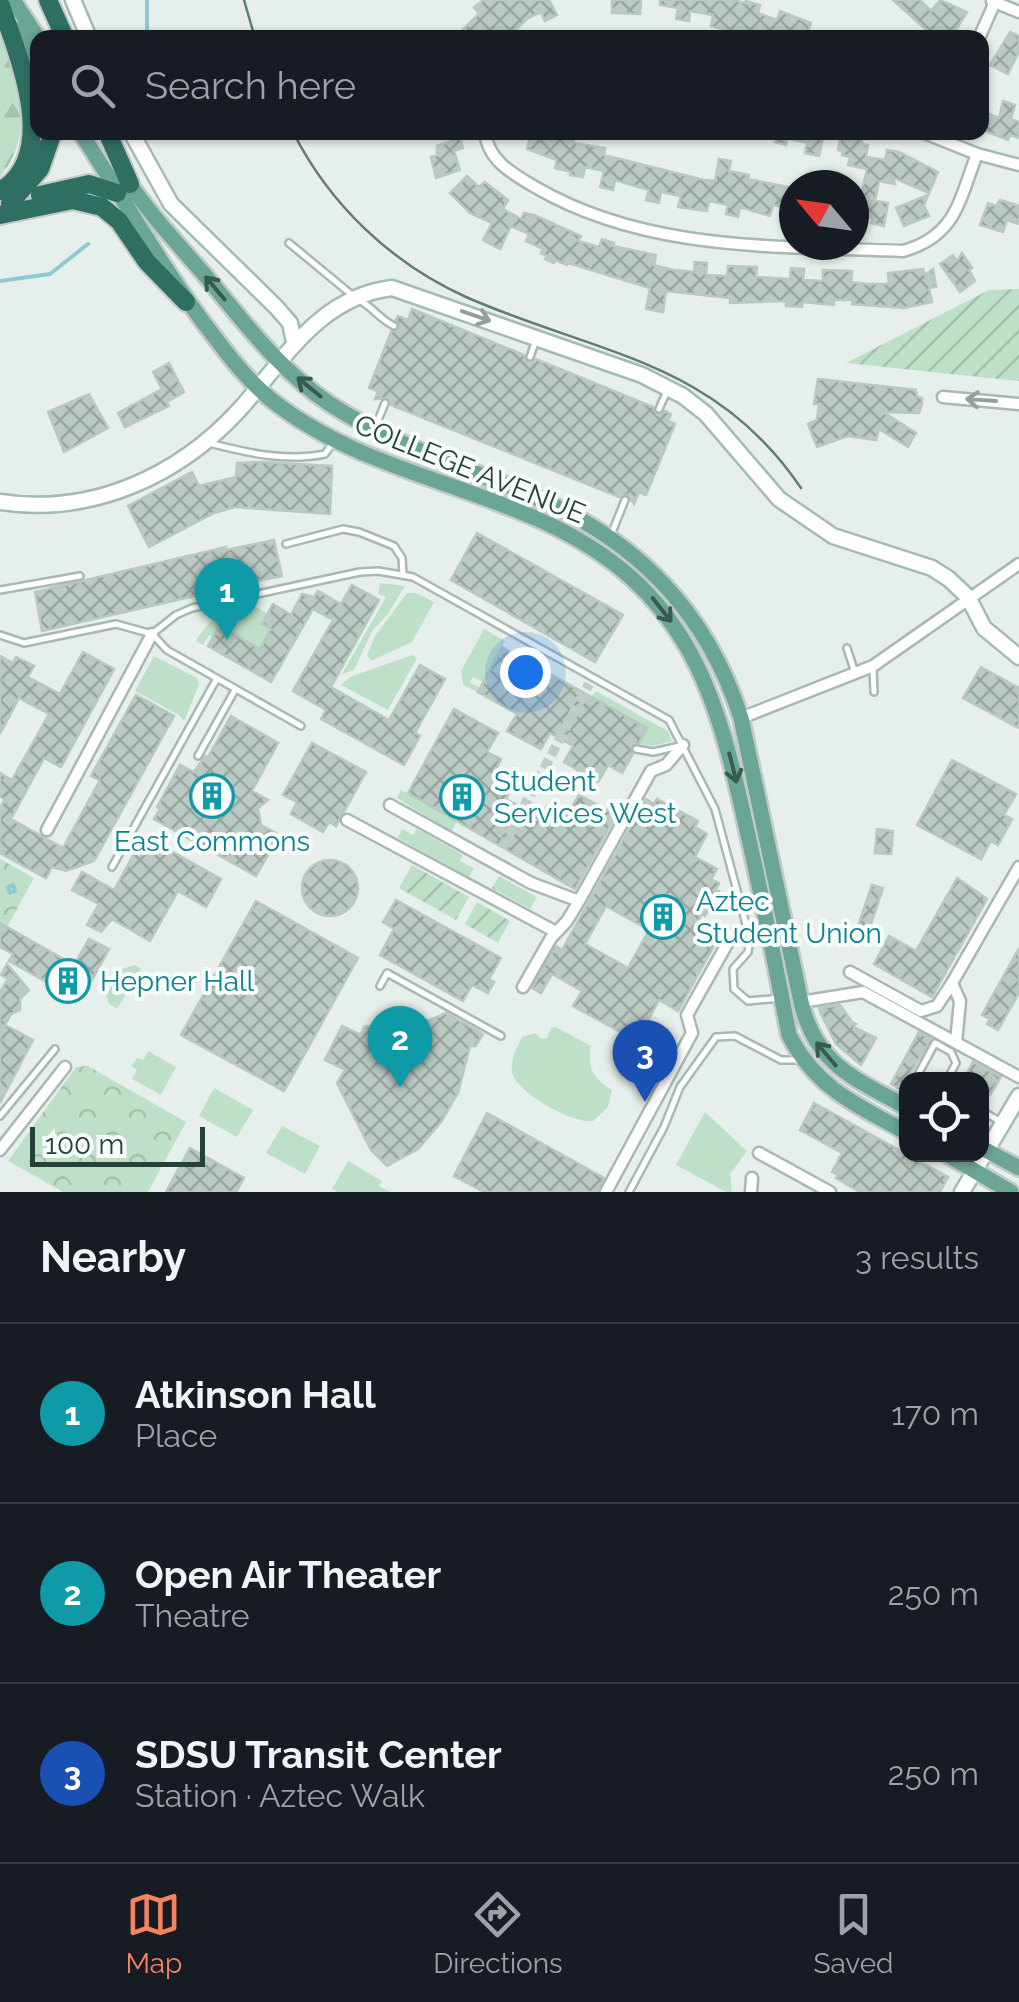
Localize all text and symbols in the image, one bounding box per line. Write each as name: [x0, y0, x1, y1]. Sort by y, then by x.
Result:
search box: [30, 30, 989, 140]
icon: search: [65, 58, 120, 113]
text: Search here: [145, 63, 356, 108]
north arrow: [779, 170, 869, 260]
one-way arrow: [205, 276, 227, 302]
one-way arrow: [459, 308, 490, 326]
one-way arrow: [296, 377, 323, 398]
one-way arrow: [965, 390, 998, 409]
street label: COLLEGE AVENUE: [350, 408, 590, 530]
pin: 1: [194, 558, 260, 640]
one-way arrow: [651, 596, 672, 623]
your location: [500, 647, 551, 698]
one-way arrow: [725, 751, 743, 783]
place label: Student Services West: [494, 765, 677, 830]
building icon: East Commons: [189, 773, 235, 819]
building icon: Student Services West: [439, 774, 485, 820]
place label: East Commons: [114, 825, 310, 858]
place label: Aztec Student Union: [696, 885, 882, 950]
building icon: Aztec Student Union: [640, 894, 686, 940]
building icon: Hepner Hall: [45, 958, 91, 1004]
place label: Hepner Hall: [100, 965, 255, 998]
pin: 2: [368, 1006, 432, 1088]
pin: 3: [612, 1020, 678, 1102]
one-way arrow: [815, 1042, 838, 1067]
map controls: [899, 1072, 989, 1162]
button: locate: [899, 1072, 989, 1162]
scale bar: [30, 1122, 205, 1166]
text: 100 m: [45, 1128, 124, 1161]
text: Nearby: [40, 1233, 186, 1282]
text: 3 results: [855, 1239, 979, 1276]
text: Atkinson Hall: [135, 1372, 376, 1417]
text: 1: [65, 1395, 80, 1432]
text: 170 m: [891, 1395, 979, 1432]
text: Place: [135, 1417, 217, 1454]
text: Open Air Theater: [135, 1552, 441, 1597]
text: 2: [63, 1575, 82, 1612]
text: 250 m: [888, 1575, 979, 1612]
text: Theatre: [135, 1597, 250, 1634]
text: SDSU Transit Center: [135, 1732, 502, 1777]
text: 3: [64, 1755, 81, 1792]
text: 250 m: [888, 1755, 979, 1792]
text: Station · Aztec Walk: [135, 1777, 425, 1814]
tab: Map: [125, 1887, 182, 1980]
tab: Directions: [433, 1887, 563, 1980]
tab: Saved: [813, 1887, 894, 1980]

